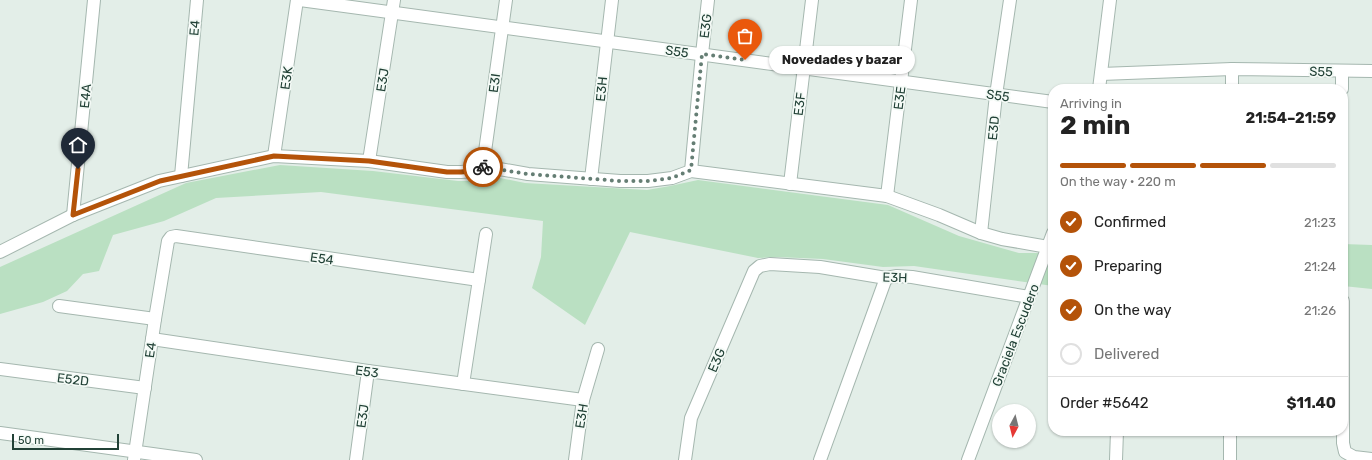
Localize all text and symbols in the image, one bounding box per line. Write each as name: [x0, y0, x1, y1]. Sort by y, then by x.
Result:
street label: E3G: [697, 13, 714, 39]
street label: E4: [186, 19, 203, 37]
pin: [728, 19, 762, 60]
icon: bag: [734, 25, 756, 47]
street label: S55: [664, 42, 690, 61]
callout: Novedades y bazar: [769, 46, 915, 74]
text: Novedades y bazar: [782, 52, 902, 67]
street label: S55: [1309, 64, 1333, 79]
street label: E3K: [277, 65, 296, 91]
street label: E3J: [373, 67, 392, 93]
street label: E3I: [486, 72, 503, 94]
street label: E3H: [593, 76, 610, 102]
street label: E4A: [77, 83, 94, 109]
street label: E3E: [891, 85, 908, 111]
street label: S55: [985, 86, 1011, 105]
street label: E3F: [791, 91, 808, 117]
text: Arriving in: [1060, 96, 1122, 111]
text: 21:54–21:59: [1245, 109, 1336, 127]
text: 2 min: [1060, 110, 1130, 141]
street label: E3D: [985, 115, 1002, 141]
pin: [61, 128, 95, 169]
icon: home: [67, 134, 89, 156]
courier: [463, 147, 503, 187]
icon: bike: [472, 156, 494, 178]
text: On the way · 220 m: [1060, 174, 1176, 189]
icon: check: [1060, 211, 1082, 233]
text: Confirmed: [1094, 213, 1166, 231]
text: 21:23: [1304, 215, 1336, 230]
street label: E54: [309, 249, 335, 268]
icon: check: [1060, 255, 1082, 277]
text: Preparing: [1094, 257, 1162, 275]
text: 21:24: [1304, 259, 1336, 274]
street label: E3H: [882, 270, 908, 285]
street label: Graciela Escudero: [989, 282, 1042, 389]
icon: check: [1060, 299, 1082, 321]
text: On the way: [1094, 301, 1172, 319]
text: 21:26: [1304, 303, 1336, 318]
street label: E4: [142, 341, 159, 359]
text: Delivered: [1094, 345, 1159, 363]
street label: E3G: [705, 346, 728, 374]
street label: E53: [354, 362, 380, 381]
street label: E52D: [56, 370, 90, 389]
text: Order #5642: [1060, 394, 1149, 412]
text: $11.40: [1286, 394, 1336, 412]
street label: E3J: [353, 403, 372, 429]
street label: E3H: [572, 403, 591, 430]
north arrow: [992, 404, 1036, 448]
map controls: [992, 404, 1036, 448]
scale bar: [12, 432, 119, 451]
text: 50 m: [18, 434, 44, 447]

